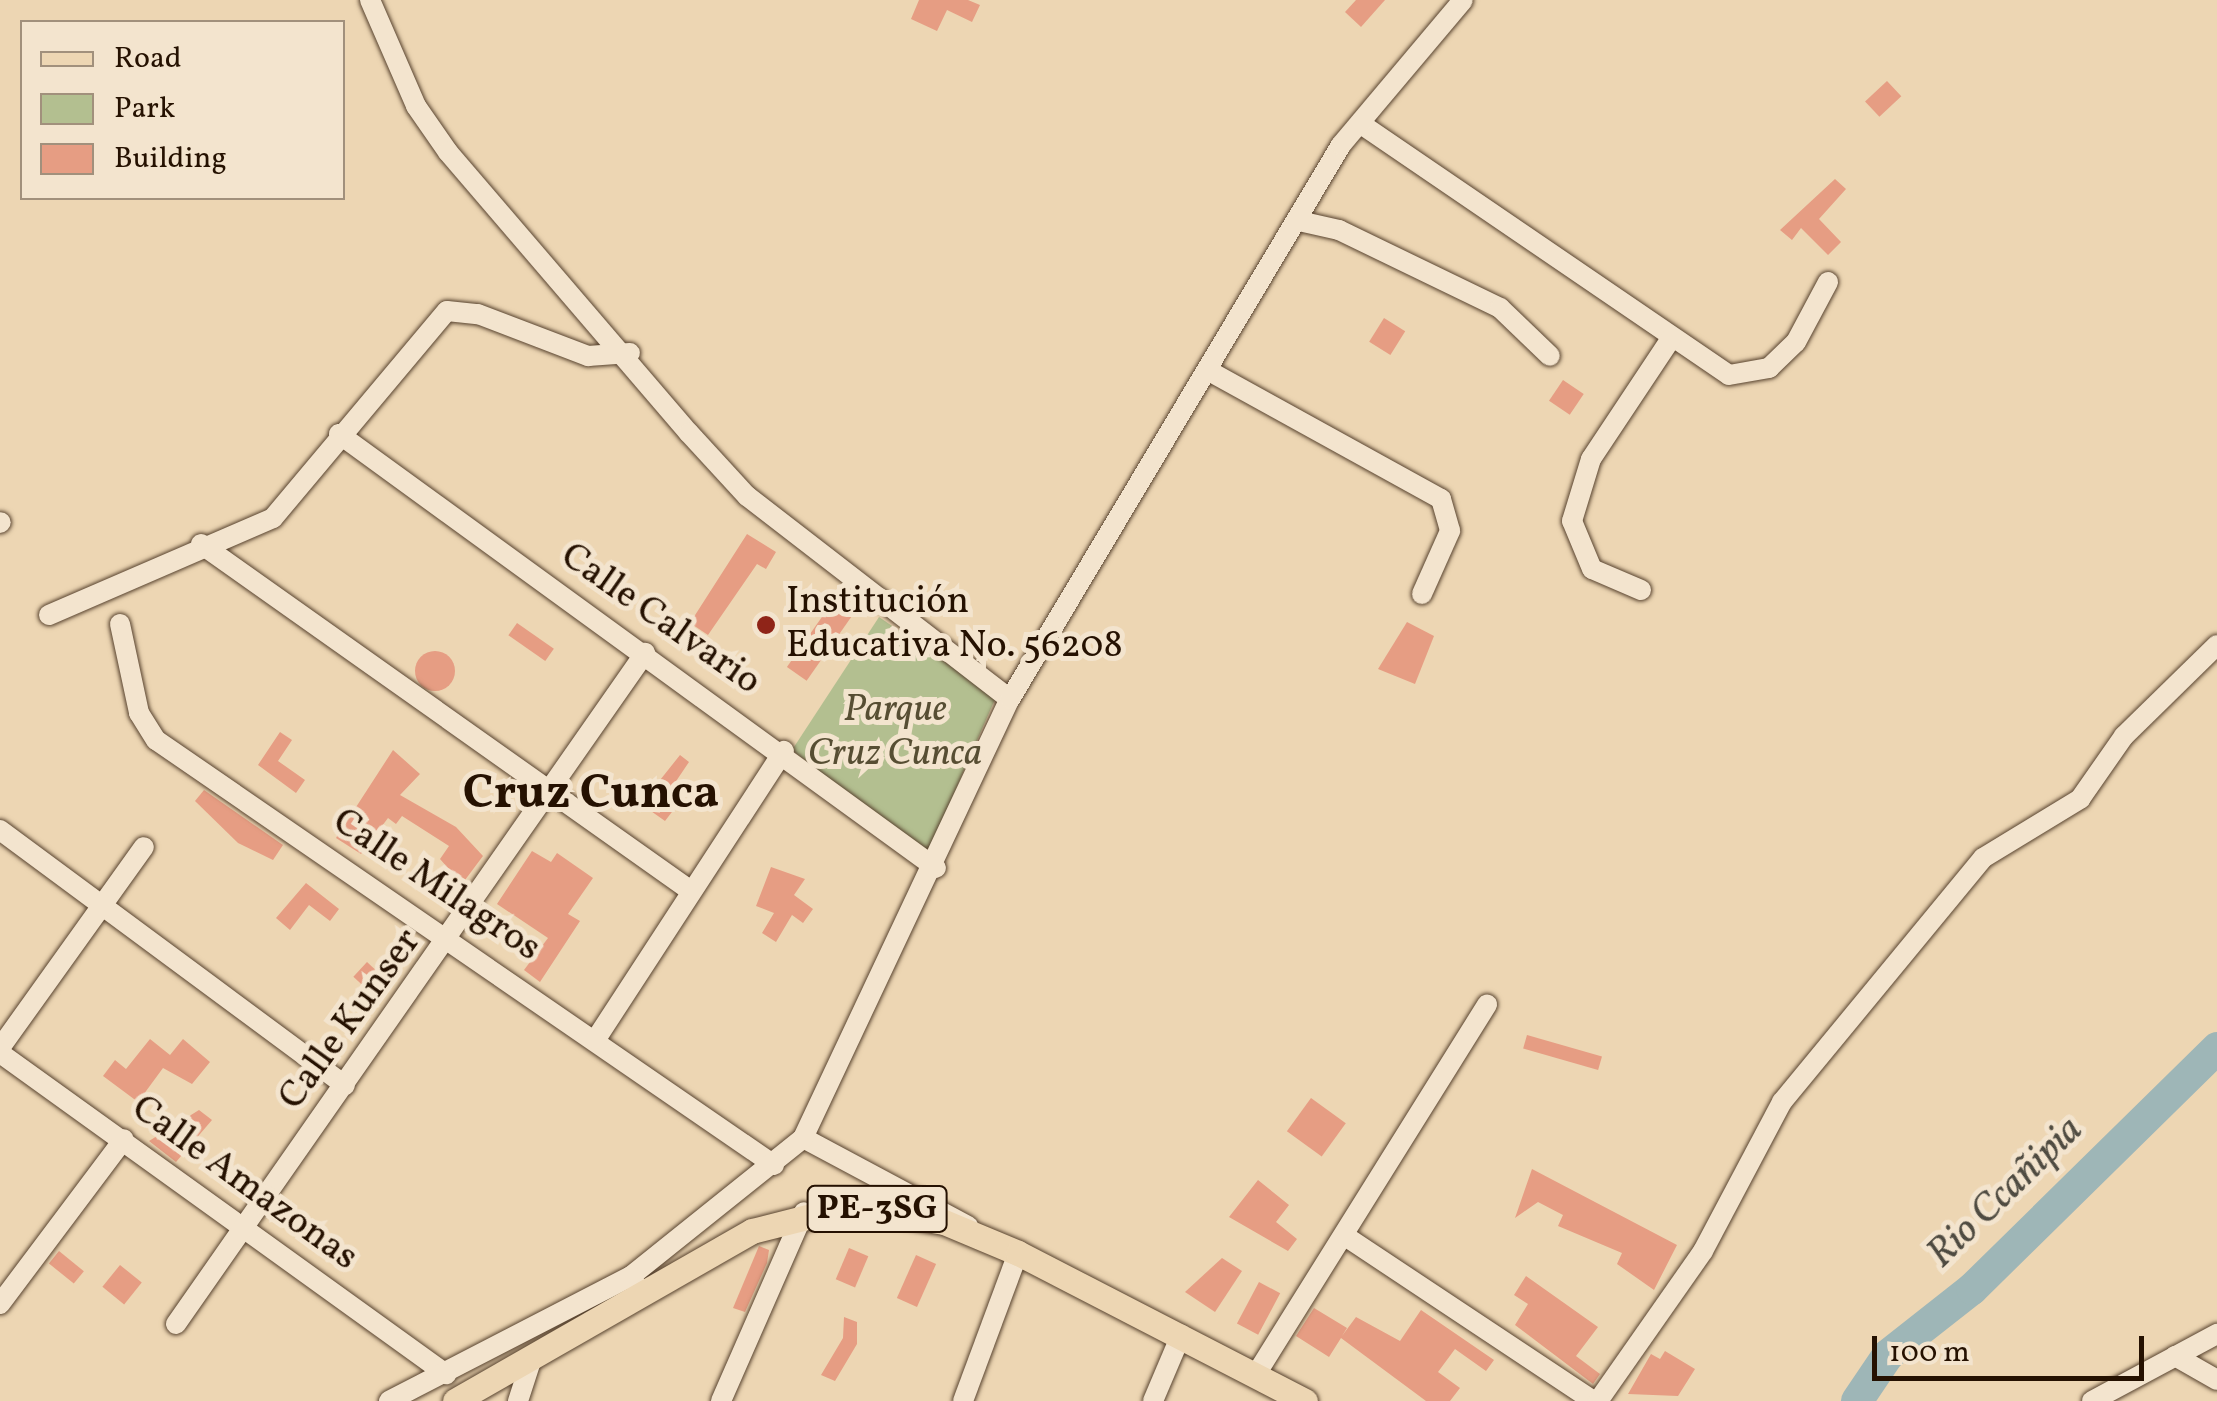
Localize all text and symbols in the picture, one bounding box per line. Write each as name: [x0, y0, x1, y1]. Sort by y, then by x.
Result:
legend: [20, 20, 345, 200]
text: Road: [114, 38, 182, 80]
text: Park: [114, 88, 175, 130]
text: Building: [114, 138, 227, 180]
street label: Calle Calvario: [551, 534, 769, 706]
place label: Institución Educativa No. 56208: [786, 580, 1123, 669]
marker: Institución Educativa No. 56208: [755, 614, 777, 636]
park label: Parque Cruz Cunca: [808, 688, 982, 778]
district label: Cruz Cunca: [463, 766, 719, 824]
street label: Calle Milagros: [323, 800, 549, 972]
street label: Calle Kunser: [270, 921, 432, 1119]
street label: Calle Amazonas: [122, 1087, 366, 1281]
water label: Rio Ccañipia: [1918, 1107, 2094, 1279]
road number: PE-3SG: [804, 1179, 950, 1239]
scale bar: [1877, 1316, 2150, 1378]
text: 100 m: [1889, 1332, 1970, 1374]

